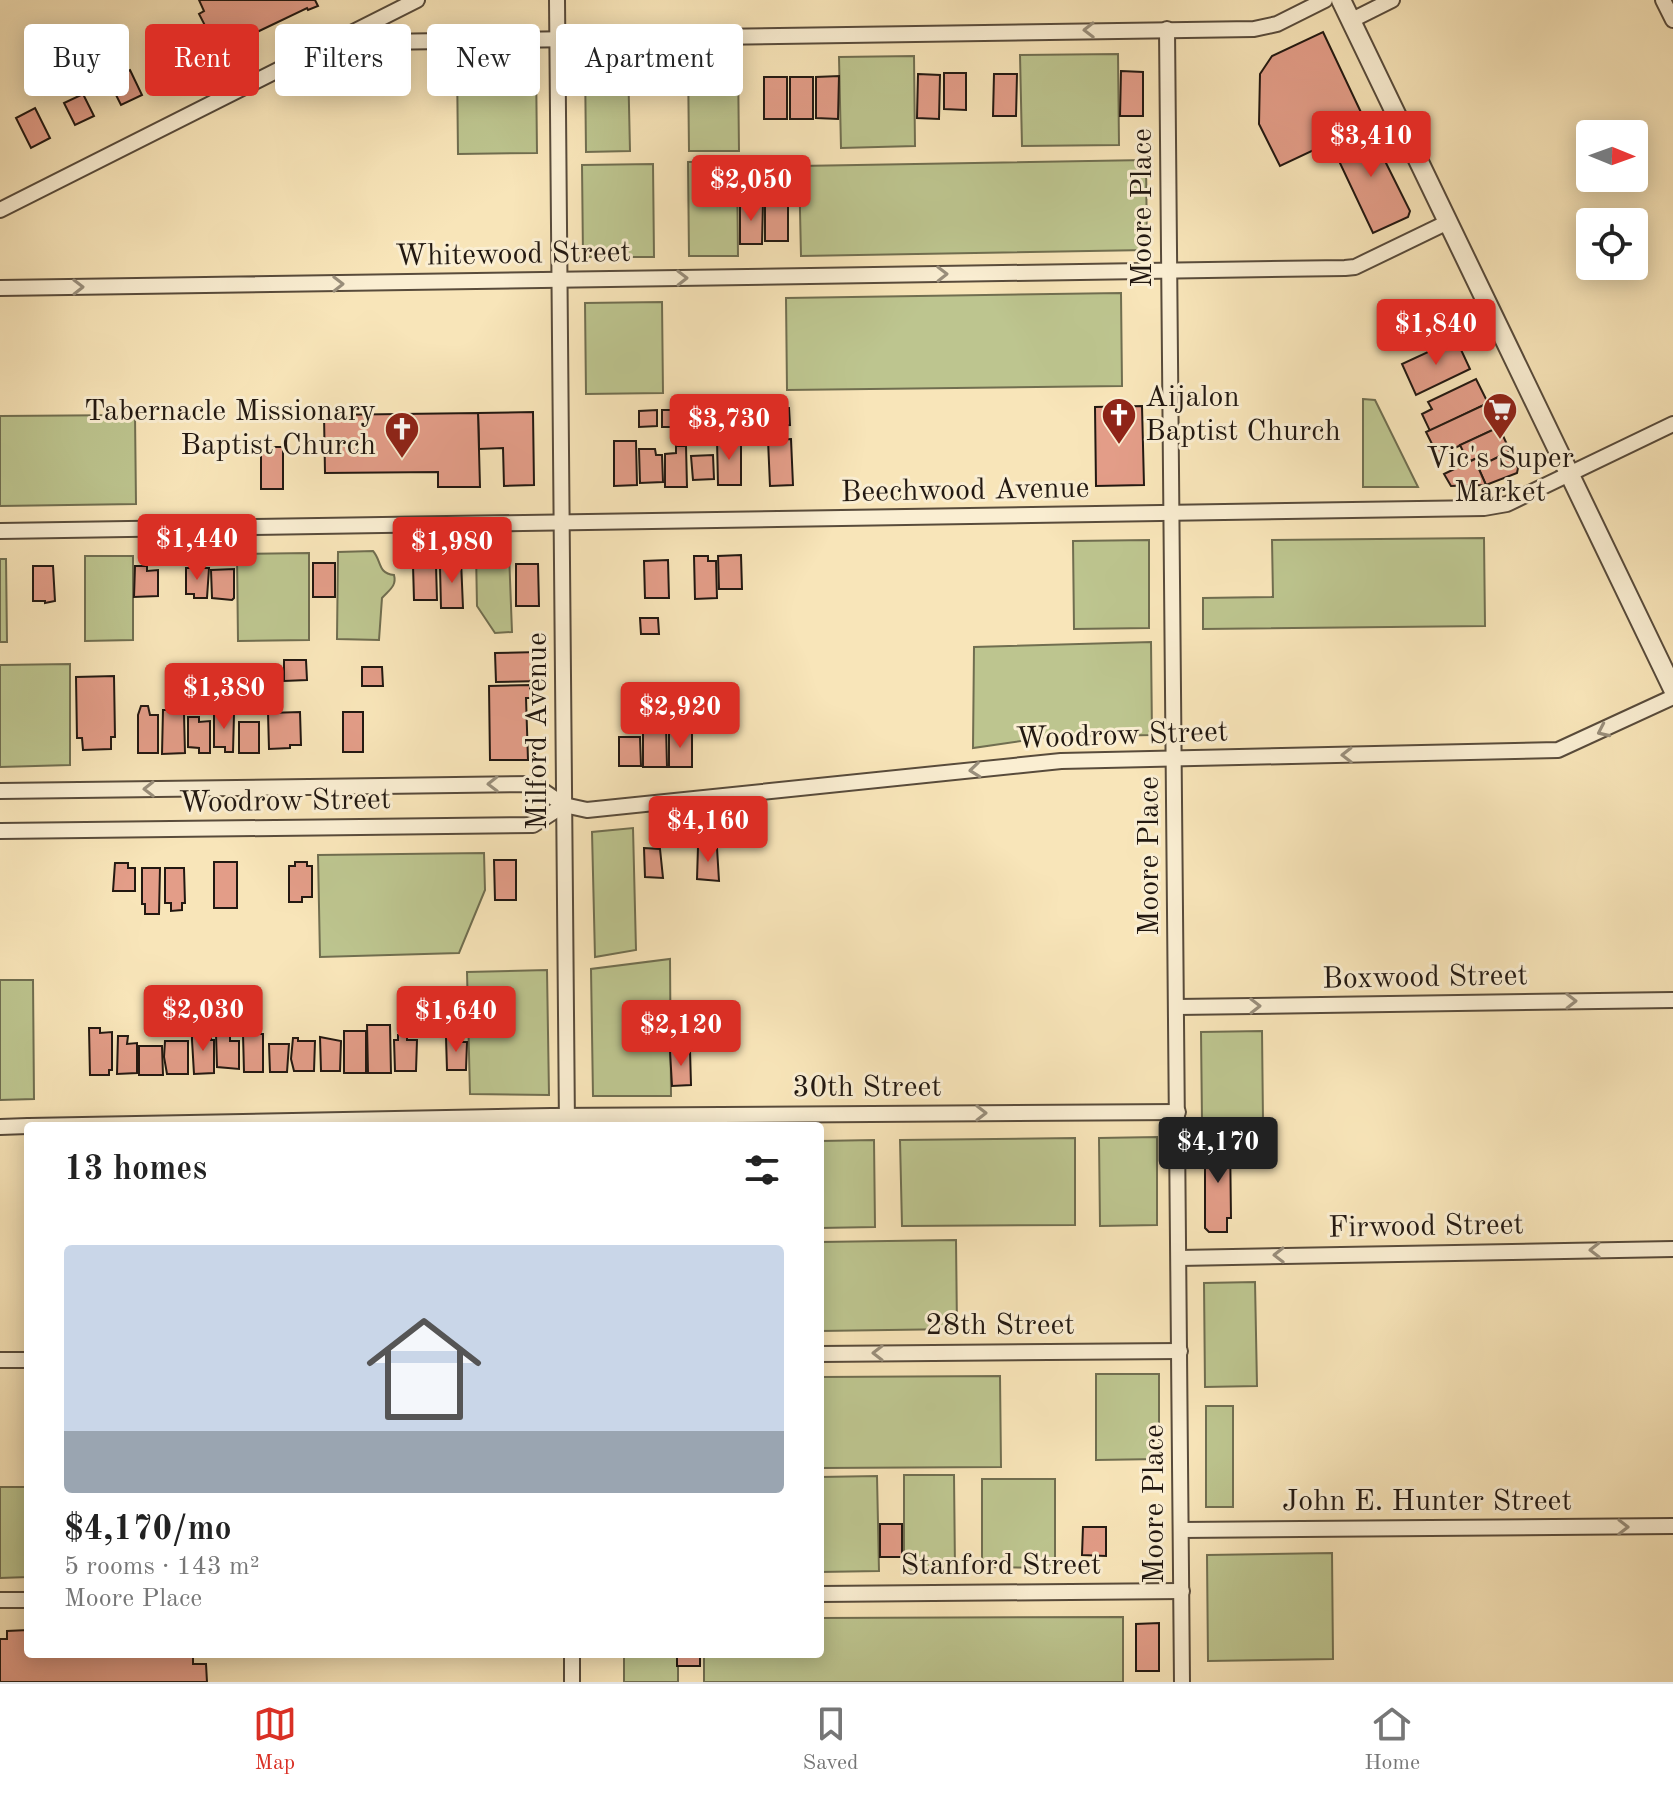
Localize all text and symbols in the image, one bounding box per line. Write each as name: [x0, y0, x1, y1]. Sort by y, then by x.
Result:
one-way arrow: [1082, 21, 1095, 39]
chip: Buy: [24, 24, 129, 96]
chip: Rent: [145, 24, 259, 96]
chip: Filters: [275, 24, 411, 96]
chip: New: [427, 24, 540, 96]
chip: Apartment: [556, 24, 743, 96]
pin: $3,410: [1306, 111, 1436, 179]
north arrow: [1576, 120, 1648, 192]
map controls: [1576, 120, 1648, 280]
text: $3,410: [1330, 124, 1412, 150]
street label: Moore Place: [1128, 128, 1158, 288]
pin: $2,050: [686, 155, 816, 223]
text: $2,050: [710, 168, 792, 194]
button: locate: [1576, 208, 1648, 280]
street label: Whitewood Street: [395, 238, 631, 272]
one-way arrow: [936, 266, 949, 283]
one-way arrow: [676, 270, 689, 287]
one-way arrow: [332, 275, 345, 292]
one-way arrow: [72, 278, 85, 296]
pin: $1,840: [1371, 299, 1501, 367]
text: $1,840: [1395, 312, 1477, 338]
place label: Aijalon Baptist Church: [1145, 383, 1341, 447]
supermarket icon: Vic's Super Market: [1481, 391, 1519, 441]
pin: $3,730: [664, 394, 794, 462]
church icon: Aijalon Baptist Church: [1100, 396, 1138, 446]
place label: Tabernacle Missionary Baptist Church: [84, 397, 376, 461]
text: $3,730: [688, 407, 770, 433]
church icon: Tabernacle Missionary Baptist Church: [383, 410, 421, 460]
place label: Vic's Super Market: [1426, 444, 1574, 508]
street label: Beechwood Avenue: [840, 474, 1090, 508]
pin: $1,440: [132, 514, 262, 582]
pin: $1,980: [387, 517, 517, 585]
text: $1,440: [156, 527, 238, 553]
text: $1,980: [411, 530, 493, 556]
street label: Milford Avenue: [523, 632, 553, 830]
pin: $1,380: [159, 663, 289, 731]
text: $1,380: [183, 676, 265, 702]
pin: $2,920: [615, 682, 745, 750]
text: $2,920: [639, 695, 721, 721]
street label: Woodrow Street: [1015, 717, 1229, 755]
one-way arrow: [1596, 721, 1611, 737]
one-way arrow: [1340, 746, 1353, 764]
one-way arrow: [968, 761, 981, 778]
one-way arrow: [486, 776, 499, 793]
street label: Moore Place: [1135, 776, 1165, 936]
one-way arrow: [142, 780, 155, 798]
street label: Woodrow Street: [179, 785, 391, 819]
pin: $4,160: [643, 796, 773, 864]
text: $4,160: [667, 809, 749, 835]
street label: Boxwood Street: [1322, 961, 1528, 995]
pin: $2,030: [138, 985, 268, 1053]
pin: $1,640: [391, 986, 521, 1054]
one-way arrow: [1565, 993, 1578, 1010]
one-way arrow: [1249, 997, 1262, 1015]
text: $2,030: [162, 998, 244, 1024]
text: $1,640: [415, 999, 497, 1025]
pin: $2,120: [616, 1000, 746, 1068]
text: $2,120: [640, 1013, 722, 1039]
street label: 30th Street: [792, 1073, 942, 1103]
one-way arrow: [975, 1104, 988, 1122]
pin: $4,170: [1153, 1117, 1283, 1185]
text: $4,170: [1177, 1130, 1259, 1156]
icon: filters: [740, 1148, 784, 1192]
text: 13 homes: [64, 1153, 207, 1187]
street label: Firwood Street: [1328, 1210, 1524, 1244]
one-way arrow: [1588, 1241, 1601, 1259]
one-way arrow: [1272, 1246, 1285, 1264]
icon: home: [352, 1297, 496, 1441]
street label: 28th Street: [925, 1311, 1075, 1341]
one-way arrow: [871, 1344, 884, 1362]
street label: Moore Place: [1140, 1424, 1170, 1584]
street label: John E. Hunter Street: [1282, 1487, 1572, 1517]
text: $4,170/mo: [64, 1513, 232, 1547]
one-way arrow: [1617, 1518, 1630, 1535]
street label: Stanford Street: [901, 1551, 1101, 1581]
text: 5 rooms · 143 m²: [64, 1554, 260, 1580]
text: Moore Place: [64, 1586, 202, 1612]
tab: Map: [253, 1702, 297, 1777]
tab: Saved: [803, 1702, 859, 1777]
tab: Home: [1364, 1702, 1420, 1777]

